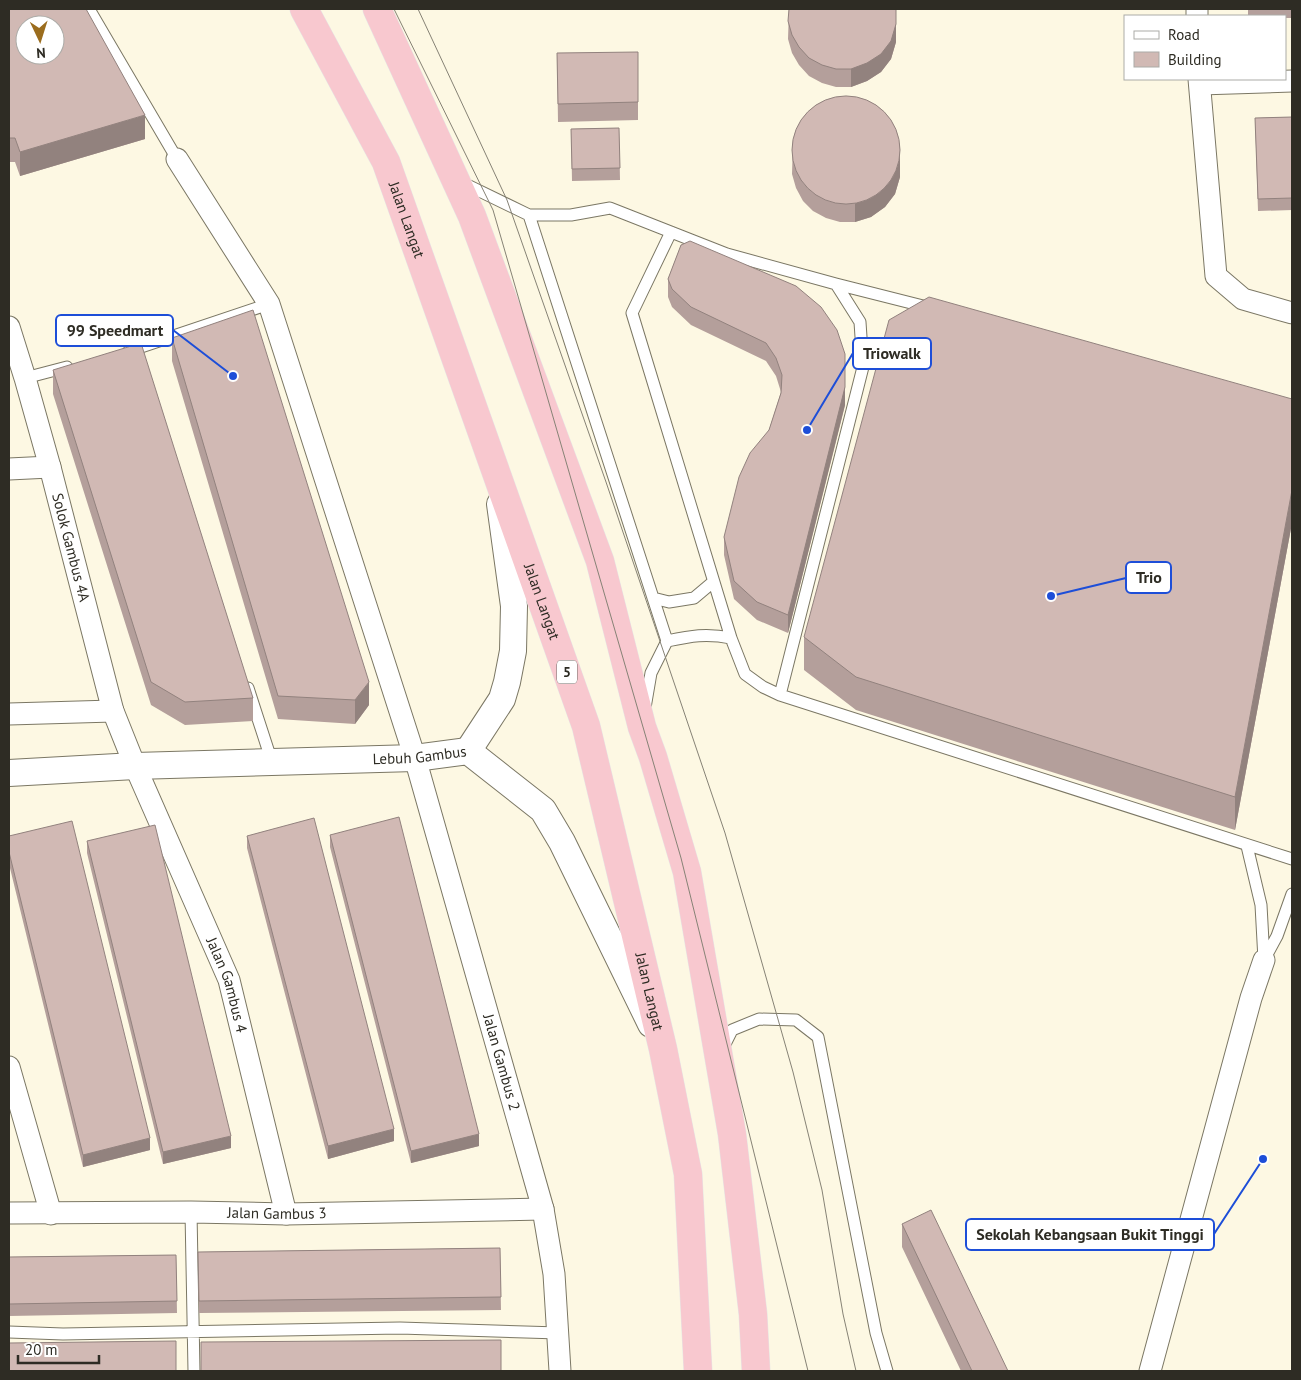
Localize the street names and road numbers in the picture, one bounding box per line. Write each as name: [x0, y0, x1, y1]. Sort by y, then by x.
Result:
street label: Jalan Langat: [384, 178, 429, 260]
street label: Solok Gambus 4A: [48, 491, 94, 604]
street label: Jalan Langat: [520, 560, 565, 642]
road number: 5: [557, 660, 577, 684]
street label: Lebuh Gambus: [372, 741, 468, 768]
street label: Jalan Gambus 4: [202, 933, 251, 1034]
street label: Jalan Langat: [631, 950, 668, 1032]
street label: Jalan Gambus 2: [479, 1011, 525, 1113]
street label: Jalan Gambus 3: [226, 1203, 327, 1223]

